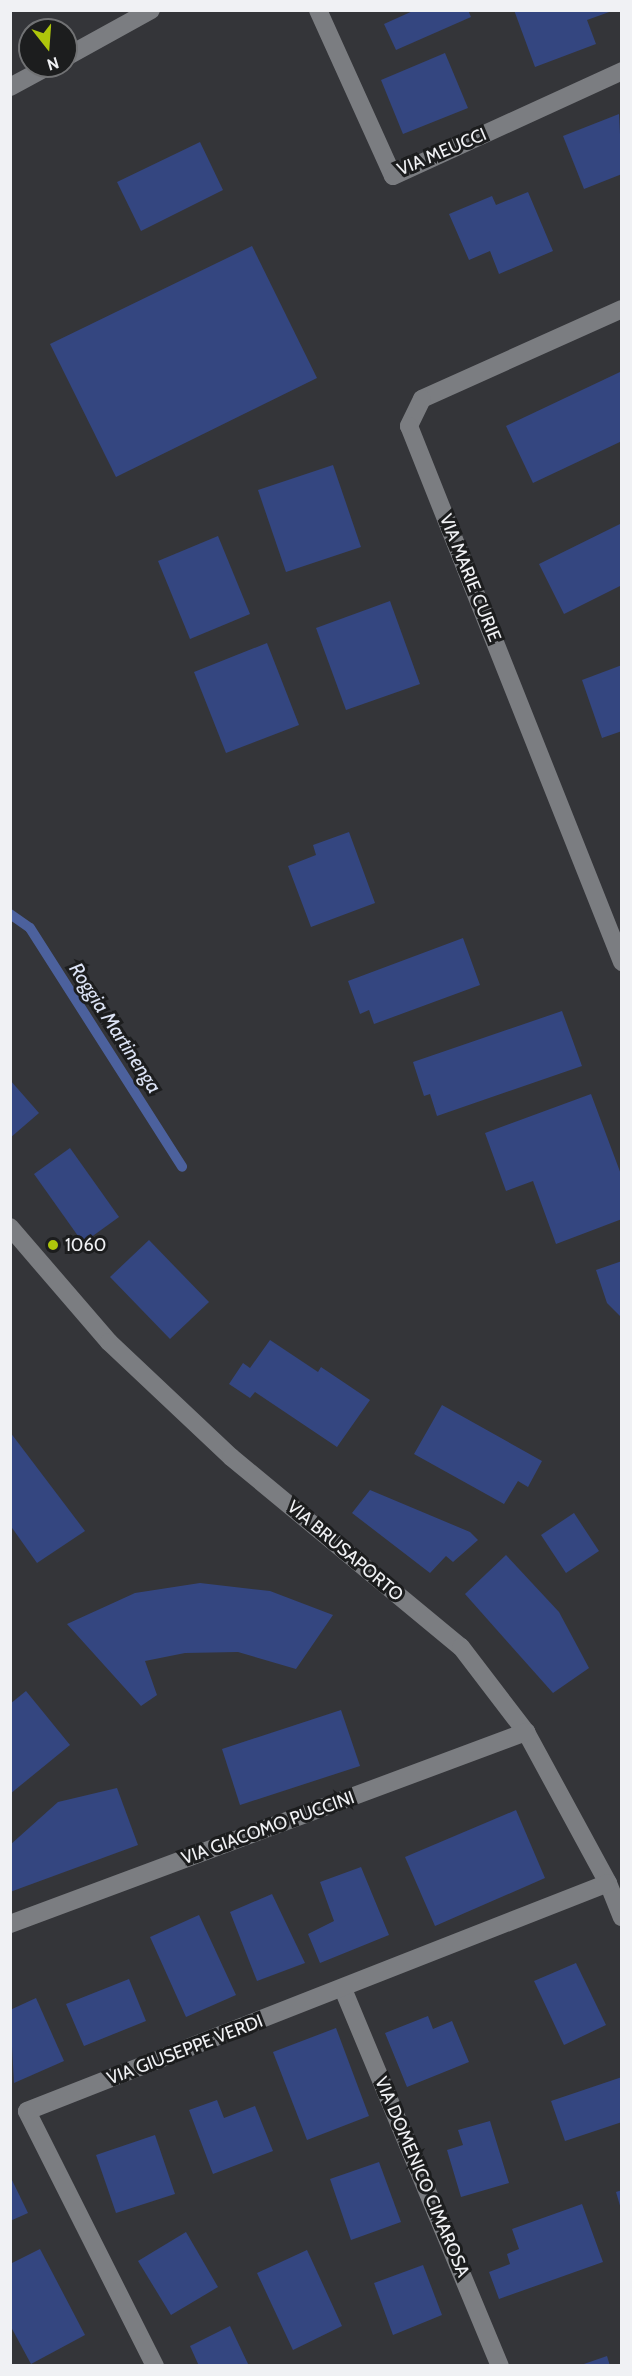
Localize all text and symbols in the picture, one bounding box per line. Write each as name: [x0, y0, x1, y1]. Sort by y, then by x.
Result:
north arrow: [18, 18, 78, 78]
text: N: [45, 53, 61, 75]
street label: VIA MEUCCI: [394, 124, 490, 180]
street label: VIA MARIE CURIE: [435, 511, 505, 645]
water label: Roggia Martinenga: [64, 958, 166, 1098]
place label: 1060: [65, 1234, 106, 1256]
marker: 1060: [46, 1238, 60, 1252]
street label: VIA BRUSAPORTO: [283, 1496, 407, 1606]
street label: VIA GIACOMO PUCCINI: [179, 1787, 357, 1869]
street label: VIA GIUSEPPE VERDI: [104, 2010, 266, 2090]
street label: VIA DOMENICO CIMAROSA: [370, 2074, 474, 2280]

